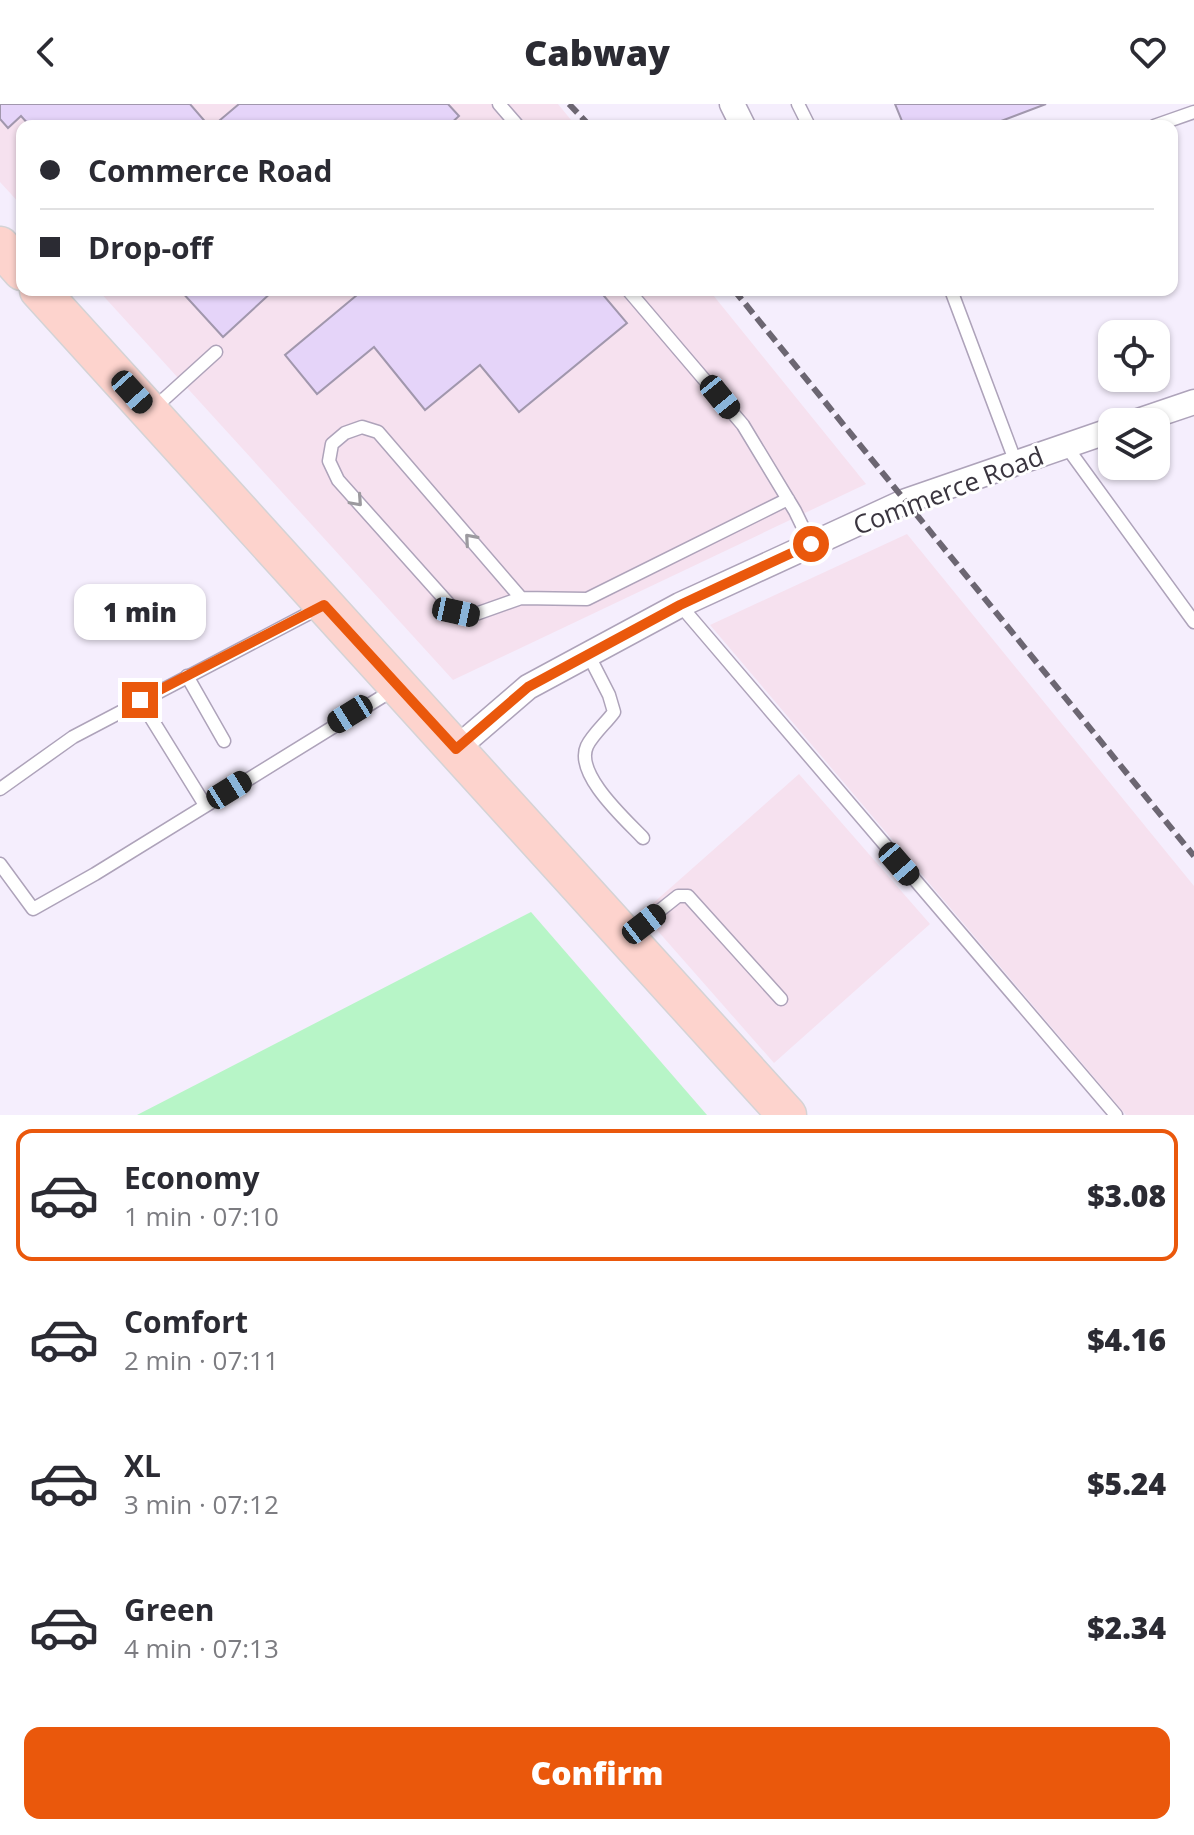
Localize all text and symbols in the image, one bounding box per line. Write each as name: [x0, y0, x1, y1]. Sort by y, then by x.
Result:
text: Cabway: [524, 28, 670, 77]
icon: back: [24, 30, 68, 74]
icon: heart: [1126, 30, 1170, 74]
text: Commerce Road: [88, 150, 332, 191]
text: Drop-off: [88, 227, 213, 268]
map controls: [1098, 320, 1170, 480]
button: locate: [1098, 320, 1170, 392]
car: [107, 366, 157, 418]
car: [696, 371, 744, 423]
button: layers: [1098, 408, 1170, 480]
street label: Commerce Road: [848, 437, 1048, 543]
one-way arrow: [348, 492, 362, 507]
route start: [793, 526, 829, 562]
one-way arrow: [465, 534, 480, 549]
callout: 1 min: [74, 584, 206, 640]
text: 1 min: [103, 594, 177, 630]
car: [430, 595, 482, 629]
route end: [122, 682, 158, 718]
car: [323, 691, 377, 737]
car: [202, 767, 256, 813]
car: [874, 838, 924, 890]
car: [618, 900, 670, 948]
text: Economy: [124, 1157, 260, 1198]
icon: car: [28, 1159, 100, 1231]
text: $3.08: [1087, 1175, 1166, 1216]
text: 1 min · 07:10: [124, 1198, 279, 1234]
text: Comfort: [124, 1301, 248, 1342]
icon: car: [28, 1303, 100, 1375]
text: $4.16: [1087, 1319, 1166, 1360]
text: 2 min · 07:11: [124, 1342, 279, 1378]
text: XL: [124, 1445, 161, 1486]
icon: car: [28, 1447, 100, 1519]
text: $5.24: [1087, 1463, 1166, 1504]
text: 3 min · 07:12: [124, 1486, 279, 1522]
text: Green: [124, 1589, 215, 1630]
icon: car: [28, 1591, 100, 1663]
text: $2.34: [1087, 1607, 1166, 1648]
text: 4 min · 07:13: [124, 1630, 279, 1666]
button: Confirm: [24, 1727, 1170, 1819]

